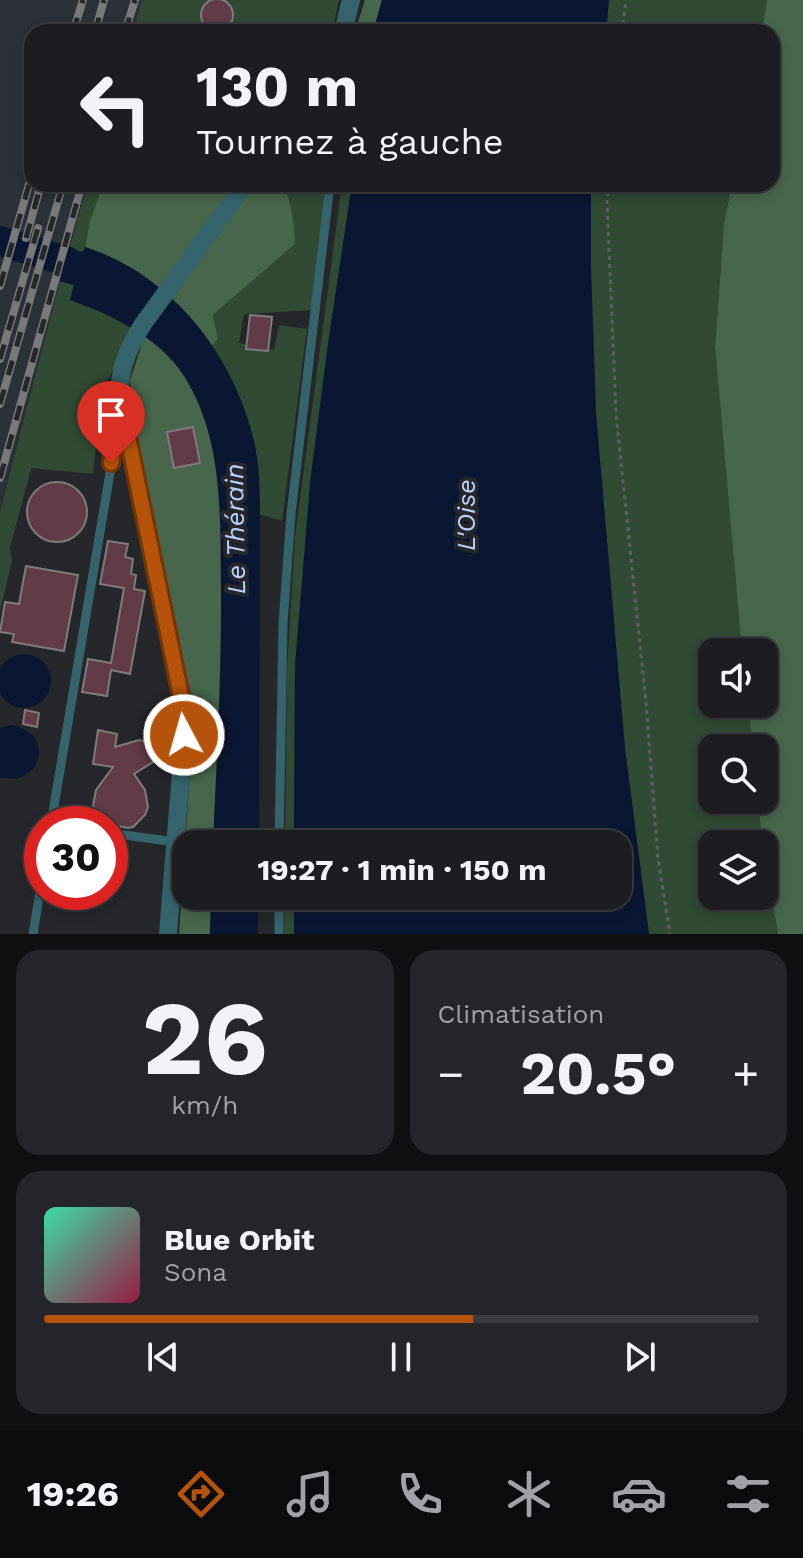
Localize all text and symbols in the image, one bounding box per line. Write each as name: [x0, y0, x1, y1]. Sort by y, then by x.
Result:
text: 130 m: [196, 54, 358, 120]
icon: left: [64, 56, 168, 160]
text: Tournez à gauche: [196, 121, 504, 163]
pin: [77, 381, 145, 463]
icon: arrive: [89, 393, 133, 437]
water label: Le Thérain: [219, 463, 251, 595]
water label: L'Oise: [451, 479, 481, 551]
map controls: [698, 638, 778, 910]
button: sound: [698, 638, 778, 718]
position arrow: [142, 693, 226, 777]
button: search: [698, 734, 778, 814]
speed limit sign: 30: [24, 806, 128, 910]
button: layers: [698, 830, 778, 910]
text: 19:27 · 1 min · 150 m: [257, 852, 547, 887]
text: 26: [142, 977, 268, 1099]
text: Climatisation: [438, 999, 604, 1029]
text: 20.5°: [520, 1038, 676, 1109]
text: −: [438, 1048, 464, 1100]
text: +: [732, 1048, 759, 1100]
text: km/h: [171, 1090, 238, 1120]
text: Blue Orbit: [164, 1222, 314, 1257]
text: Sona: [164, 1257, 227, 1287]
icon: previous: [141, 1335, 185, 1379]
icon: pause: [379, 1335, 423, 1379]
icon: next: [618, 1335, 662, 1379]
icon: directions: [173, 1466, 229, 1522]
icon: music: [282, 1466, 338, 1522]
icon: phone: [392, 1466, 448, 1522]
icon: climate: [501, 1466, 557, 1522]
icon: car: [611, 1466, 667, 1522]
icon: filters: [720, 1466, 776, 1522]
text: 19:26: [27, 1473, 119, 1515]

